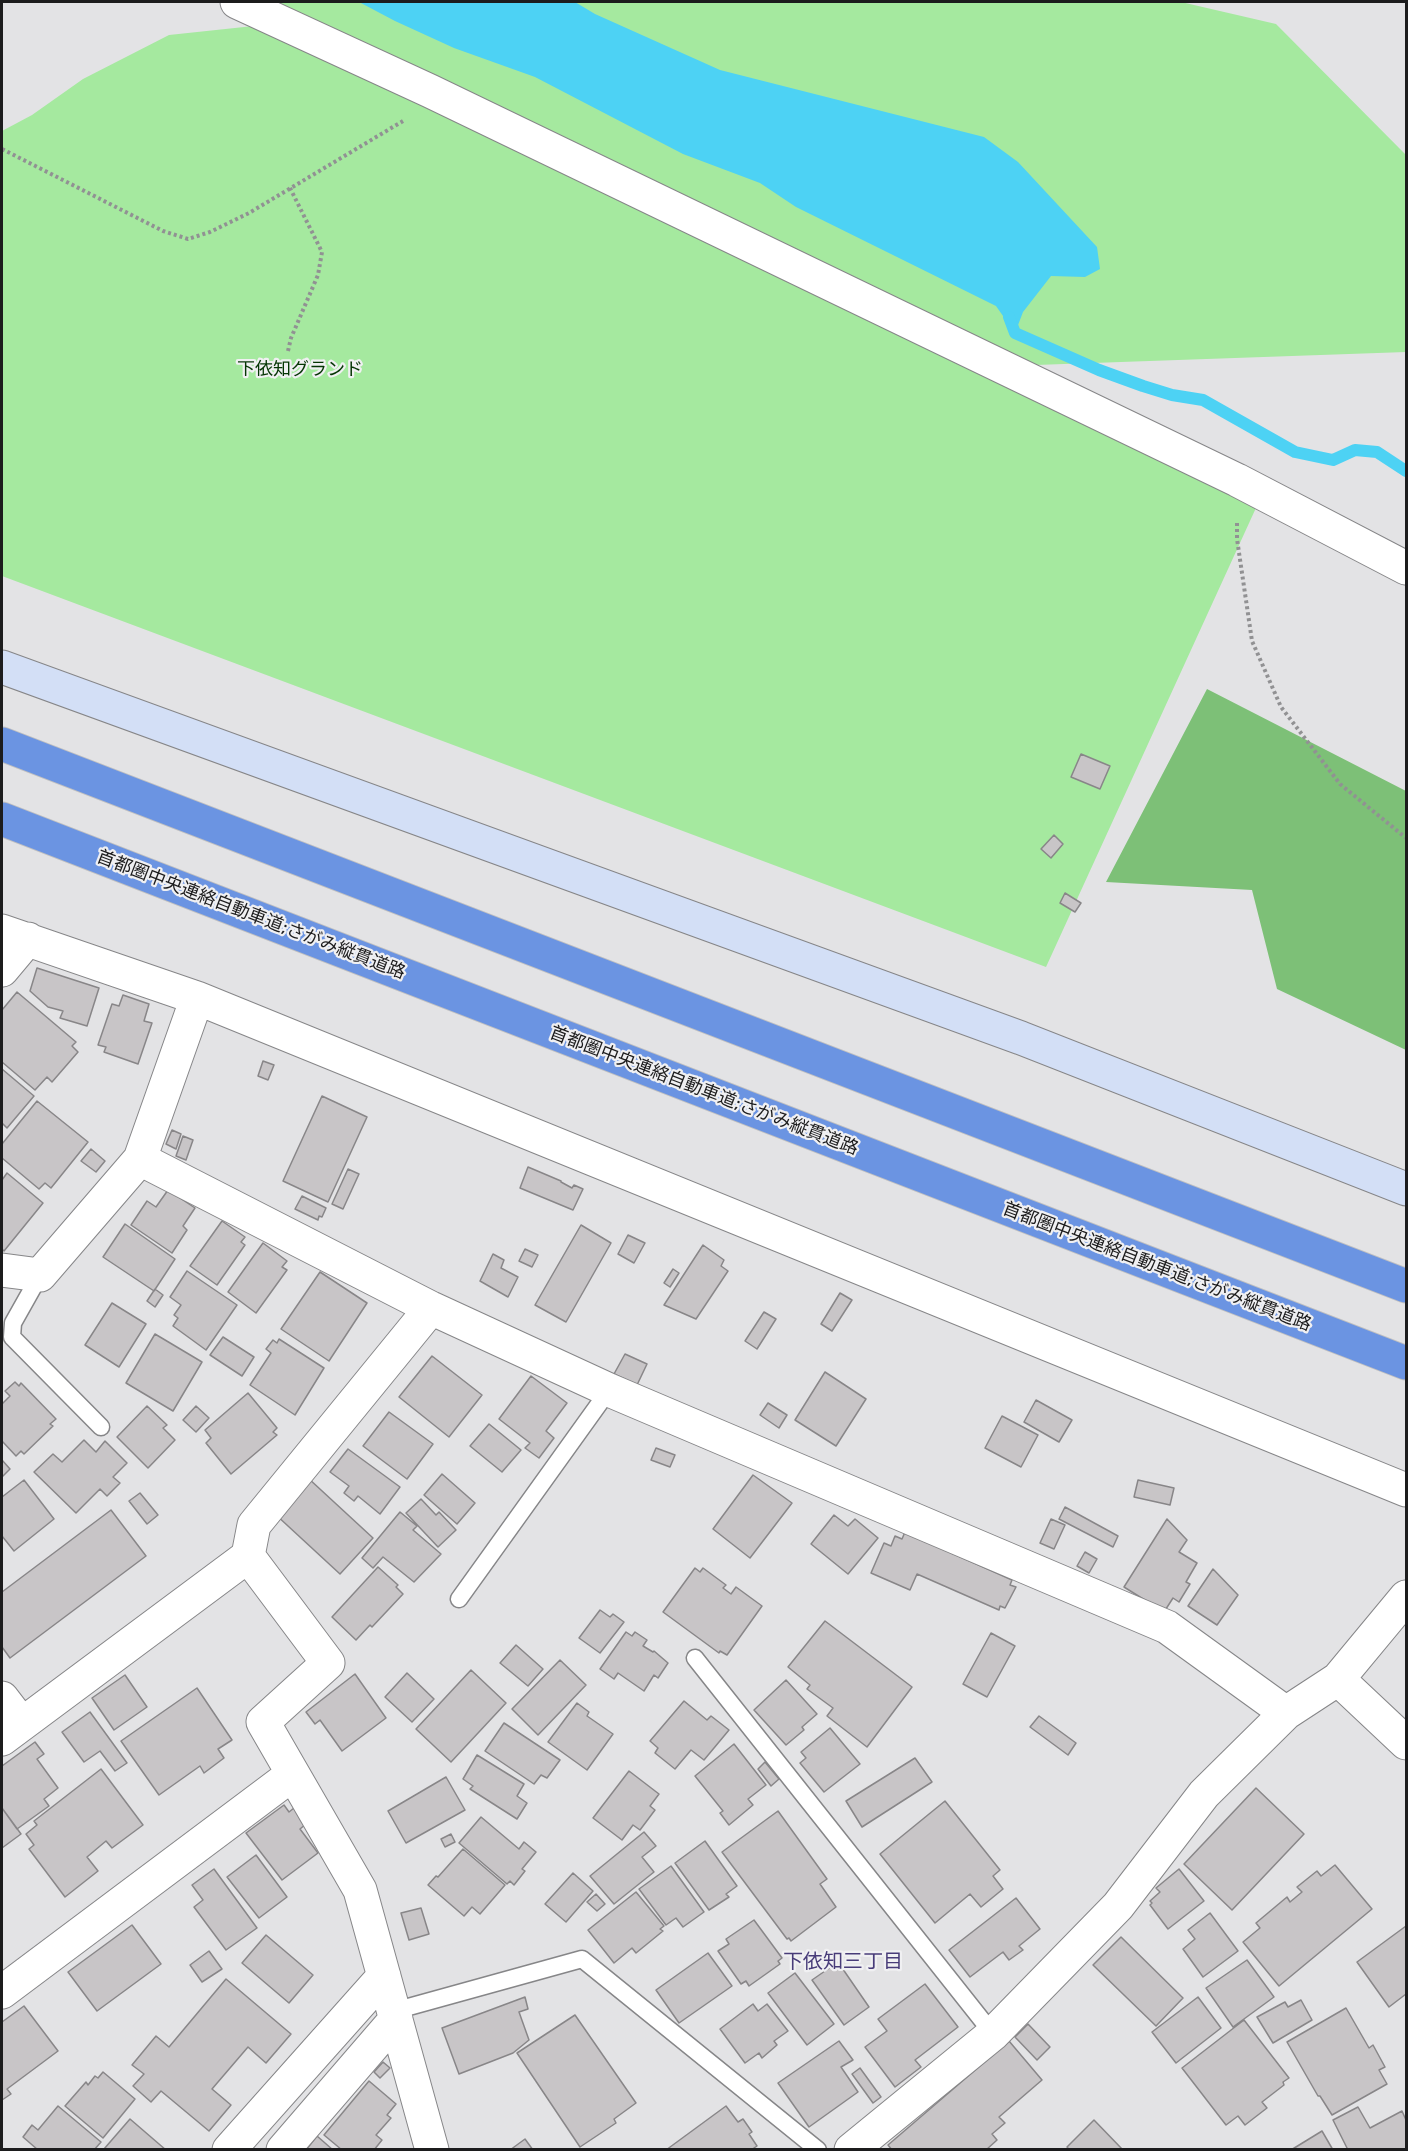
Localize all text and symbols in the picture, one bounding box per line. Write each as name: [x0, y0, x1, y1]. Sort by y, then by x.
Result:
park label: 下依知グランド: [237, 359, 363, 381]
street label: 首都圏中央連絡自動車道;さがみ縦貫道路: [94, 846, 408, 984]
street label: 首都圏中央連絡自動車道;さがみ縦貫道路: [547, 1022, 861, 1160]
street label: 首都圏中央連絡自動車道;さがみ縦貫道路: [1000, 1198, 1314, 1336]
district label: 下依知三丁目: [783, 1950, 903, 1974]

